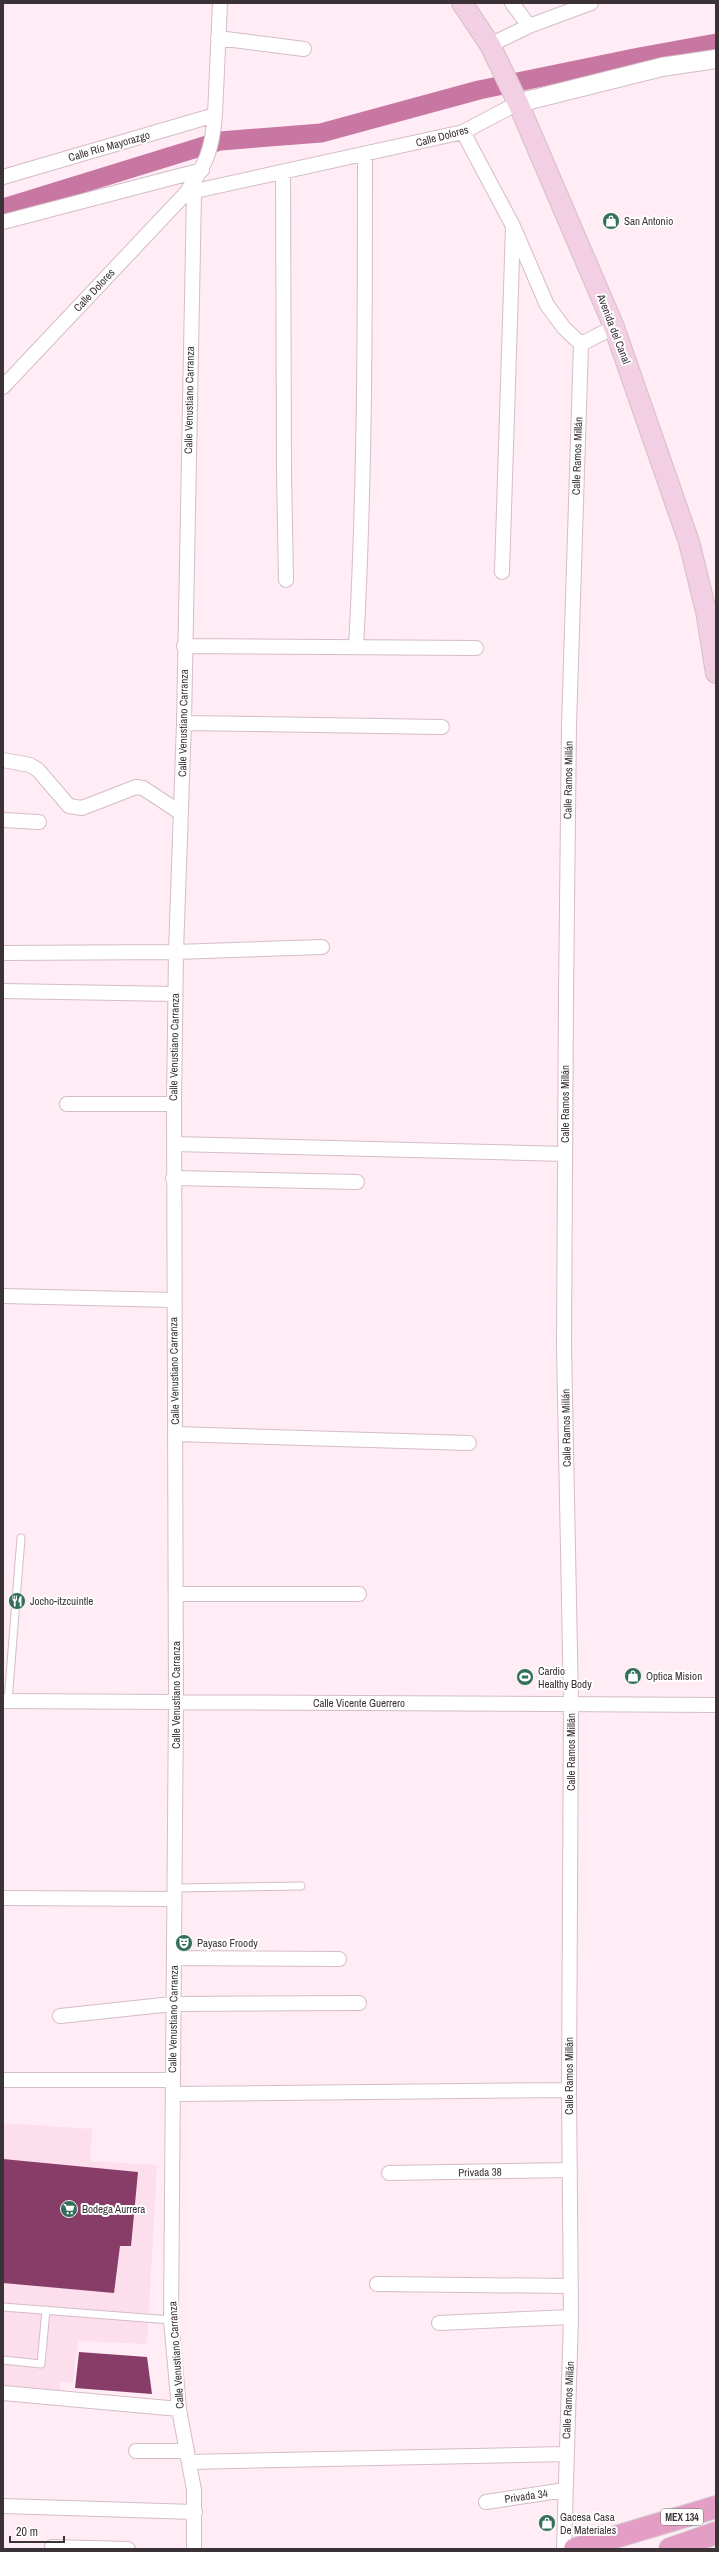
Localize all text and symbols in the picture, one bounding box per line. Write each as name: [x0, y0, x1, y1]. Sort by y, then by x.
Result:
street label: Calle Dolores: [414, 122, 470, 150]
street label: Calle Río Mayorazgo: [67, 128, 151, 164]
shop icon: San Antonio: [601, 211, 621, 231]
place label: San Antonio: [624, 214, 673, 228]
street label: Calle Dolores: [70, 265, 118, 315]
street label: Avenida del Canal: [594, 291, 634, 366]
street label: Calle Venustiano Carranza: [181, 346, 197, 454]
street label: Calle Ramos Millán: [569, 417, 585, 495]
street label: Calle Venustiano Carranza: [175, 669, 191, 777]
street label: Calle Ramos Millán: [560, 741, 576, 819]
street label: Calle Venustiano Carranza: [166, 993, 182, 1101]
street label: Calle Ramos Millán: [558, 1065, 572, 1143]
street label: Calle Venustiano Carranza: [166, 1317, 182, 1425]
street label: Calle Ramos Millán: [558, 1389, 574, 1467]
restaurant icon: Jocho-itzcuintle: [7, 1591, 27, 1611]
place label: Jocho-itzcuintle: [30, 1594, 93, 1608]
street label: Calle Venustiano Carranza: [169, 1641, 183, 1749]
place label: Cardio Healthy Body: [538, 1664, 592, 1691]
shop icon: Optica Mision: [623, 1666, 643, 1686]
sports icon: Cardio Healthy Body: [515, 1667, 535, 1687]
place label: Optica Mision: [646, 1669, 702, 1683]
street label: Calle Vicente Guerrero: [313, 1696, 405, 1710]
street label: Calle Ramos Millán: [564, 1713, 578, 1791]
theatre icon: Payaso Froody: [174, 1933, 194, 1953]
place label: Payaso Froody: [197, 1936, 258, 1950]
street label: Calle Venustiano Carranza: [165, 1965, 181, 2073]
street label: Calle Ramos Millán: [562, 2037, 576, 2115]
street label: Privada 38: [458, 2165, 502, 2179]
supermarket icon: Bodega Aurrera: [59, 2199, 79, 2219]
place label: Bodega Aurrera: [82, 2202, 145, 2216]
street label: Calle Venustiano Carranza: [165, 2301, 187, 2409]
street label: Calle Ramos Millán: [559, 2361, 577, 2439]
street label: Privada 34: [503, 2486, 549, 2506]
road number: MEX 134: [661, 2509, 703, 2525]
place label: Gacesa Casa De Materiales: [560, 2510, 617, 2537]
shop icon: Gacesa Casa De Materiales: [537, 2513, 557, 2533]
scale bar: [10, 2518, 64, 2544]
text: 20 m: [16, 2524, 38, 2540]

